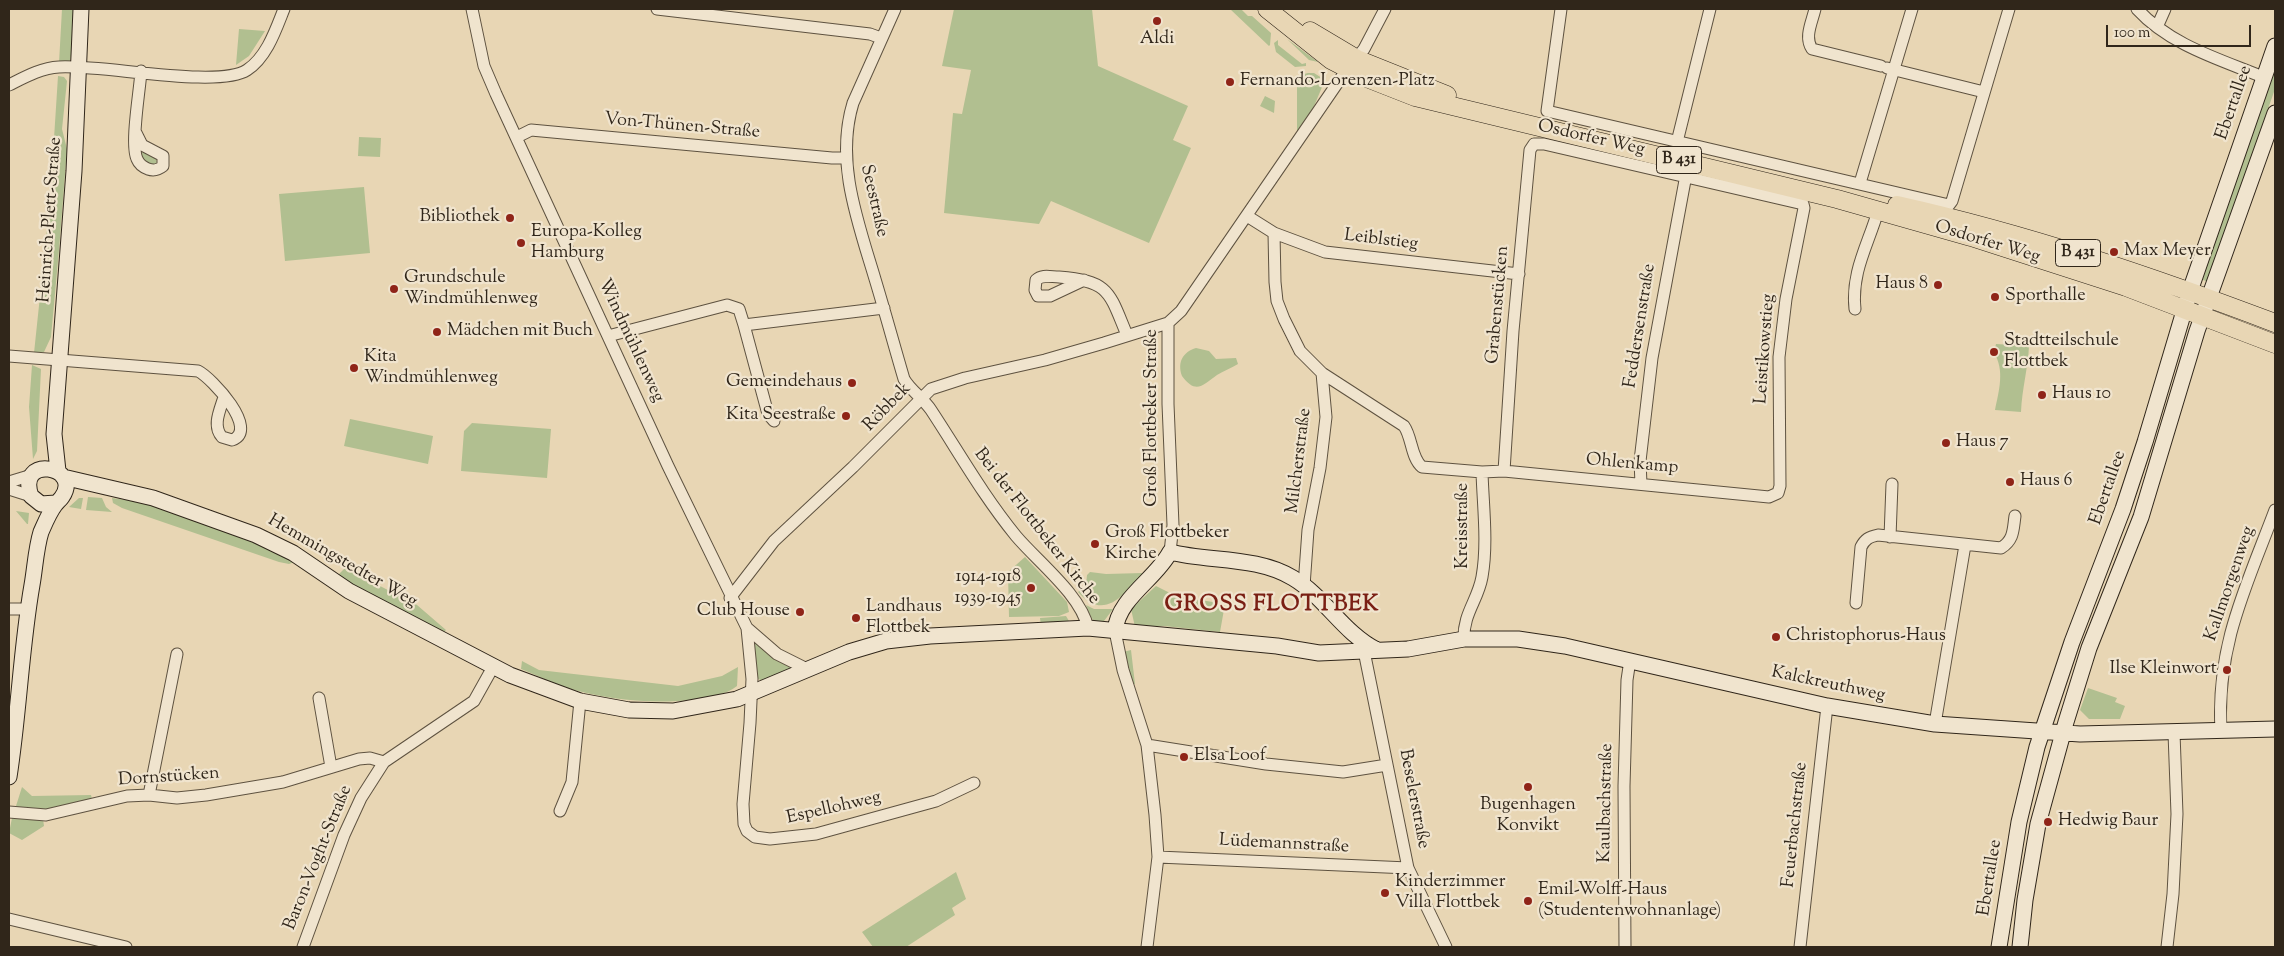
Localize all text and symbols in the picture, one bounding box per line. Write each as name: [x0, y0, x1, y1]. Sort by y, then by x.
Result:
marker: Aldi: [1151, 15, 1163, 27]
scale bar: [2109, 15, 2254, 47]
text: 100 m: [2114, 23, 2150, 44]
place label: Aldi: [1140, 29, 1174, 51]
street label: Ebertallee: [2212, 63, 2258, 143]
place label: Fernando-Lorenzen-Platz: [1240, 71, 1435, 93]
marker: Fernando-Lorenzen-Platz: [1224, 76, 1236, 88]
street label: Von-Thünen-Straße: [603, 109, 761, 145]
street label: Osdorfer Weg: [1535, 116, 1647, 162]
street label: Heinrich-Plett-Straße: [34, 136, 68, 304]
road number: B 431: [1656, 146, 1702, 174]
street label: Seestraße: [854, 163, 892, 239]
place label: Bibliothek: [420, 207, 500, 229]
marker: Bibliothek: [504, 212, 516, 224]
street label: Osdorfer Weg: [1932, 217, 2042, 269]
place label: Europa-Kolleg Hamburg: [531, 222, 642, 264]
street label: Leiblstieg: [1343, 226, 1419, 256]
marker: Europa-Kolleg Hamburg: [515, 237, 527, 249]
road number: B 431: [2056, 240, 2100, 266]
place label: Max Meyer: [2124, 241, 2211, 263]
street label: Grabenstücken: [1483, 245, 1515, 365]
marker: Max Meyer: [2108, 246, 2120, 258]
street label: Feddersenstraße: [1621, 262, 1661, 390]
place label: Grundschule Windmühlenweg: [404, 268, 538, 310]
place label: Haus 8: [1875, 274, 1928, 296]
street label: Windmühlenweg: [592, 276, 668, 406]
marker: Haus 8: [1932, 279, 1944, 291]
marker: Grundschule Windmühlenweg: [388, 283, 400, 295]
place label: Sporthalle: [2005, 286, 2086, 308]
marker: Sporthalle: [1989, 291, 2001, 303]
street label: Leistikowstieg: [1751, 293, 1781, 405]
place label: Mädchen mit Buch: [447, 321, 593, 343]
marker: Mädchen mit Buch: [431, 326, 443, 338]
street label: Groß Flottbeker Straße: [1142, 329, 1164, 507]
place label: Stadtteilschule Flottbek: [2004, 331, 2119, 374]
marker: Stadtteilschule Flottbek: [1988, 346, 2000, 358]
place label: Kita Windmühlenweg: [364, 347, 498, 389]
marker: Kita Windmühlenweg: [348, 362, 360, 374]
place label: Gemeindehaus: [726, 372, 842, 394]
marker: Gemeindehaus: [846, 377, 858, 389]
street label: Röbbek: [859, 379, 917, 437]
place label: Haus 10: [2052, 384, 2111, 406]
marker: Haus 10: [2036, 389, 2048, 401]
place label: Kita Seestraße: [726, 405, 836, 427]
street label: Milcherstraße: [1283, 407, 1317, 515]
marker: Kita Seestraße: [840, 410, 852, 422]
place label: Haus 7: [1956, 432, 2009, 454]
marker: Haus 7: [1940, 437, 1952, 449]
street label: Bei der Flottbeker Kirche: [968, 444, 1104, 610]
street label: Ebertallee: [2086, 448, 2132, 528]
street label: Ohlenkamp: [1585, 450, 1679, 480]
place label: Haus 6: [2020, 471, 2073, 493]
marker: Haus 6: [2004, 476, 2016, 488]
street label: Kreisstraße: [1453, 483, 1475, 569]
street label: Hemmingstedter Weg: [263, 510, 421, 614]
place label: Groß Flottbeker Kirche: [1105, 523, 1229, 566]
street label: Kallmorgenweg: [2201, 524, 2261, 644]
marker: Groß Flottbeker Kirche: [1089, 538, 1101, 550]
place label: 1914-1918 1939-1945: [955, 567, 1021, 610]
marker: 1914-1918 1939-1945: [1025, 582, 1037, 594]
district label: GROSS FLOTTBEK: [1163, 593, 1381, 619]
place label: Landhaus Flottbek: [866, 597, 942, 640]
place label: Club House: [697, 601, 790, 623]
marker: Club House: [794, 606, 806, 618]
marker: Landhaus Flottbek: [850, 612, 862, 624]
place label: Christophorus-Haus: [1786, 626, 1946, 648]
marker: Christophorus-Haus: [1770, 631, 1782, 643]
place label: Ilse Kleinwort: [2110, 659, 2217, 681]
street label: Kalckreuthweg: [1769, 662, 1887, 708]
marker: Ilse Kleinwort: [2221, 664, 2233, 676]
street label: Kaulbachstraße: [1595, 743, 1619, 863]
place label: Elsa Loof: [1194, 746, 1266, 768]
street label: Beselerstraße: [1393, 747, 1433, 851]
marker: Elsa Loof: [1178, 751, 1190, 763]
street label: Feuerbachstraße: [1779, 761, 1813, 889]
street label: Dornstücken: [118, 764, 220, 792]
marker: Bugenhagen Konvikt: [1522, 781, 1534, 793]
street label: Baron-Voght-Straße: [280, 782, 358, 934]
street label: Espellohweg: [785, 788, 883, 830]
place label: Bugenhagen Konvikt: [1480, 795, 1576, 838]
place label: Hedwig Baur: [2058, 811, 2158, 833]
marker: Hedwig Baur: [2042, 816, 2054, 828]
street label: Lüdemannstraße: [1218, 831, 1350, 859]
street label: Ebertallee: [1974, 838, 2008, 918]
place label: Kinderzimmer Villa Flottbek: [1395, 872, 1505, 914]
place label: Emil-Wolff-Haus (Studentenwohnanlage): [1538, 880, 1721, 922]
marker: Kinderzimmer Villa Flottbek: [1379, 887, 1391, 899]
marker: Emil-Wolff-Haus (Studentenwohnanlage): [1522, 895, 1534, 907]

